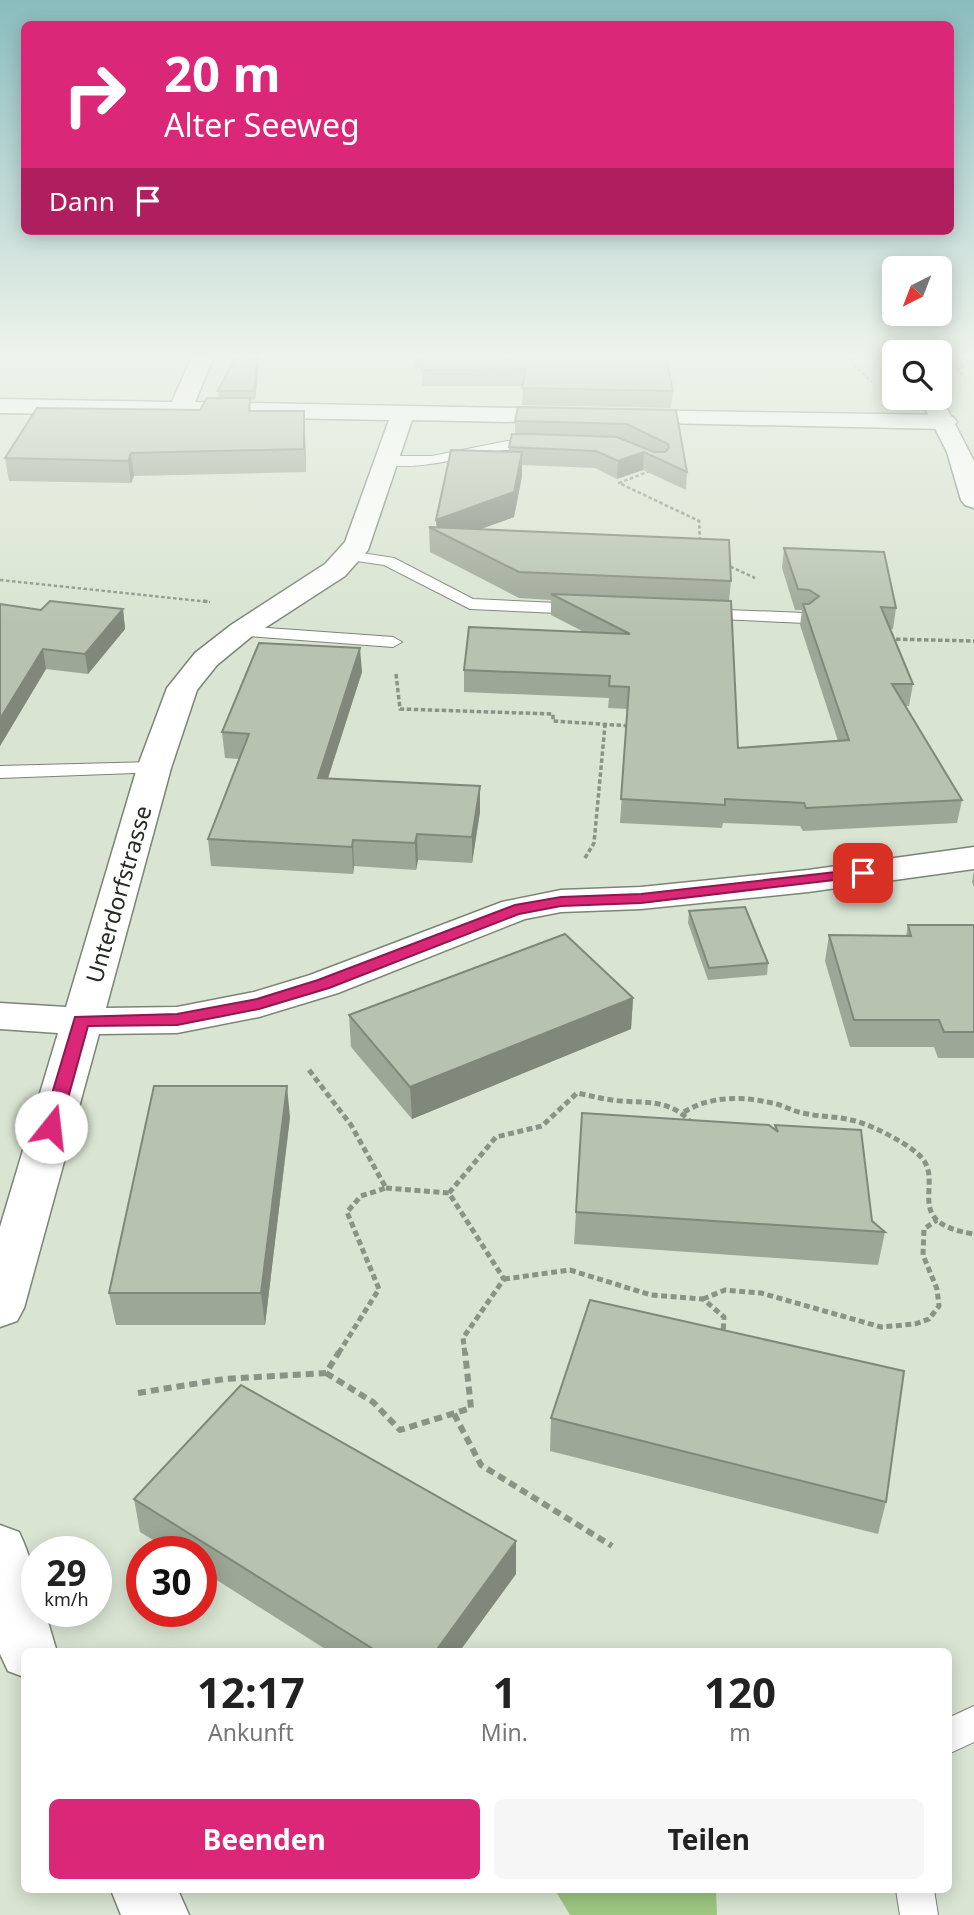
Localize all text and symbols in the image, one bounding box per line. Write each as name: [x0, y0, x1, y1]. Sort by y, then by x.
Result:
text: 20 m: [164, 40, 281, 106]
icon: right: [49, 49, 140, 140]
text: Alter Seeweg: [164, 103, 360, 146]
icon: arrive: [129, 182, 167, 220]
text: Dann: [49, 183, 115, 219]
north arrow: [882, 256, 952, 326]
map controls: [882, 256, 952, 410]
button: search: [882, 340, 952, 410]
street label: Unterdorfstrasse: [77, 802, 159, 986]
pin: [833, 843, 893, 903]
icon: arrive: [844, 854, 882, 892]
position arrow: [14, 1090, 88, 1164]
speed limit sign: 30: [126, 1536, 217, 1627]
text: 29: [46, 1549, 87, 1596]
text: km/h: [44, 1587, 89, 1611]
text: 12:17: [197, 1663, 305, 1720]
text: 1: [492, 1663, 516, 1720]
text: 120: [704, 1663, 776, 1720]
text: Ankunft: [208, 1716, 294, 1748]
text: Min.: [481, 1716, 528, 1748]
text: m: [729, 1716, 751, 1748]
button: Beenden: [49, 1799, 480, 1879]
button: Teilen: [494, 1799, 924, 1879]

